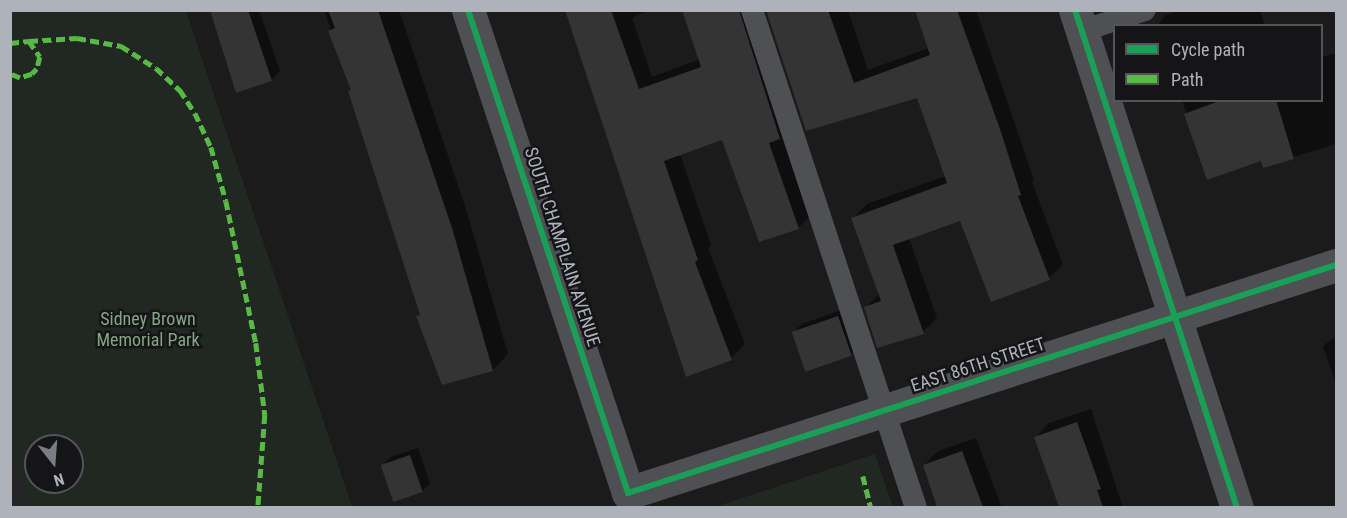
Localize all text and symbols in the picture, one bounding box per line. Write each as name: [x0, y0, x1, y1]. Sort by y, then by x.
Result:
legend: [1113, 24, 1323, 102]
text: Cycle path: [1171, 39, 1245, 60]
text: Path: [1171, 69, 1204, 90]
street label: SOUTH CHAMPLAIN AVENUE: [520, 145, 604, 349]
park label: Sidney Brown Memorial Park: [96, 309, 200, 352]
street label: EAST 86TH STREET: [908, 333, 1048, 397]
north arrow: [24, 434, 84, 494]
text: N: [51, 469, 66, 490]

